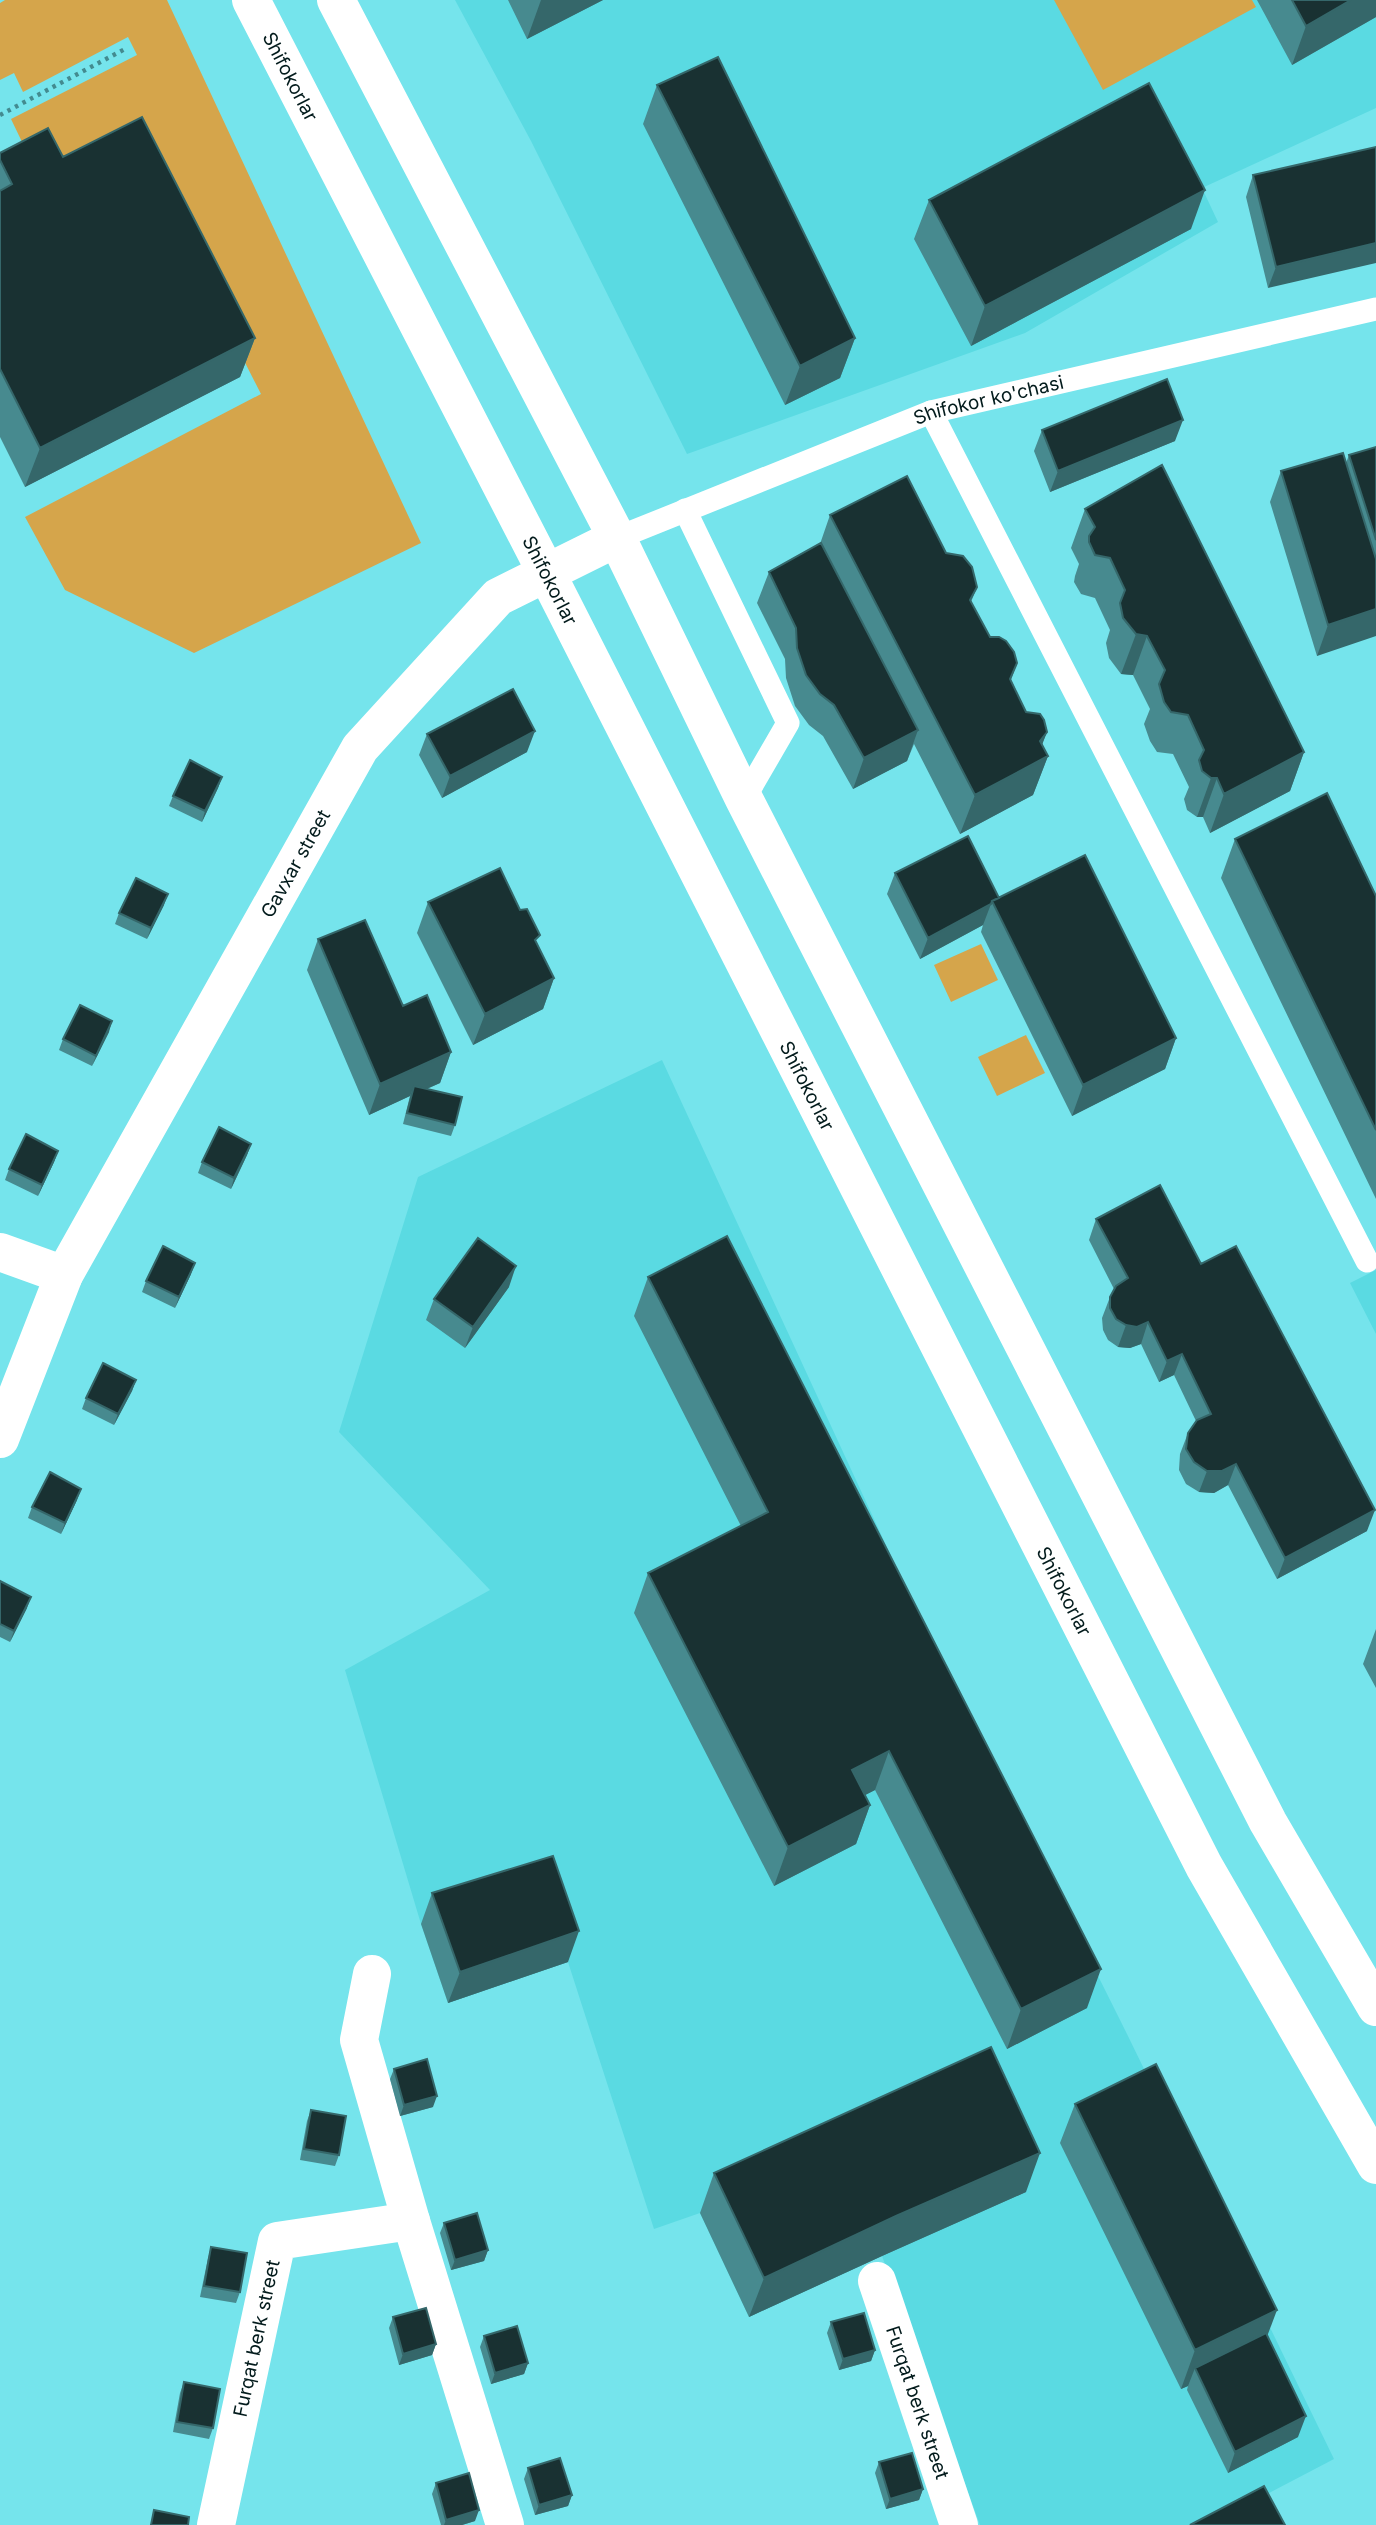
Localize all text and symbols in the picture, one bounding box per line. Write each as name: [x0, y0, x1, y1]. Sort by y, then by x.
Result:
street label: Shifokorlar: [258, 28, 323, 125]
street label: Shifokor ko'chasi: [910, 370, 1066, 429]
street label: Shifokorlar: [518, 532, 583, 629]
street label: Gavxar street: [256, 805, 335, 922]
street label: Shifokorlar: [775, 1037, 840, 1134]
street label: Shifokorlar: [1032, 1543, 1097, 1640]
street label: Furqat berk street: [228, 2258, 284, 2419]
street label: Furqat berk street: [881, 2323, 954, 2482]

